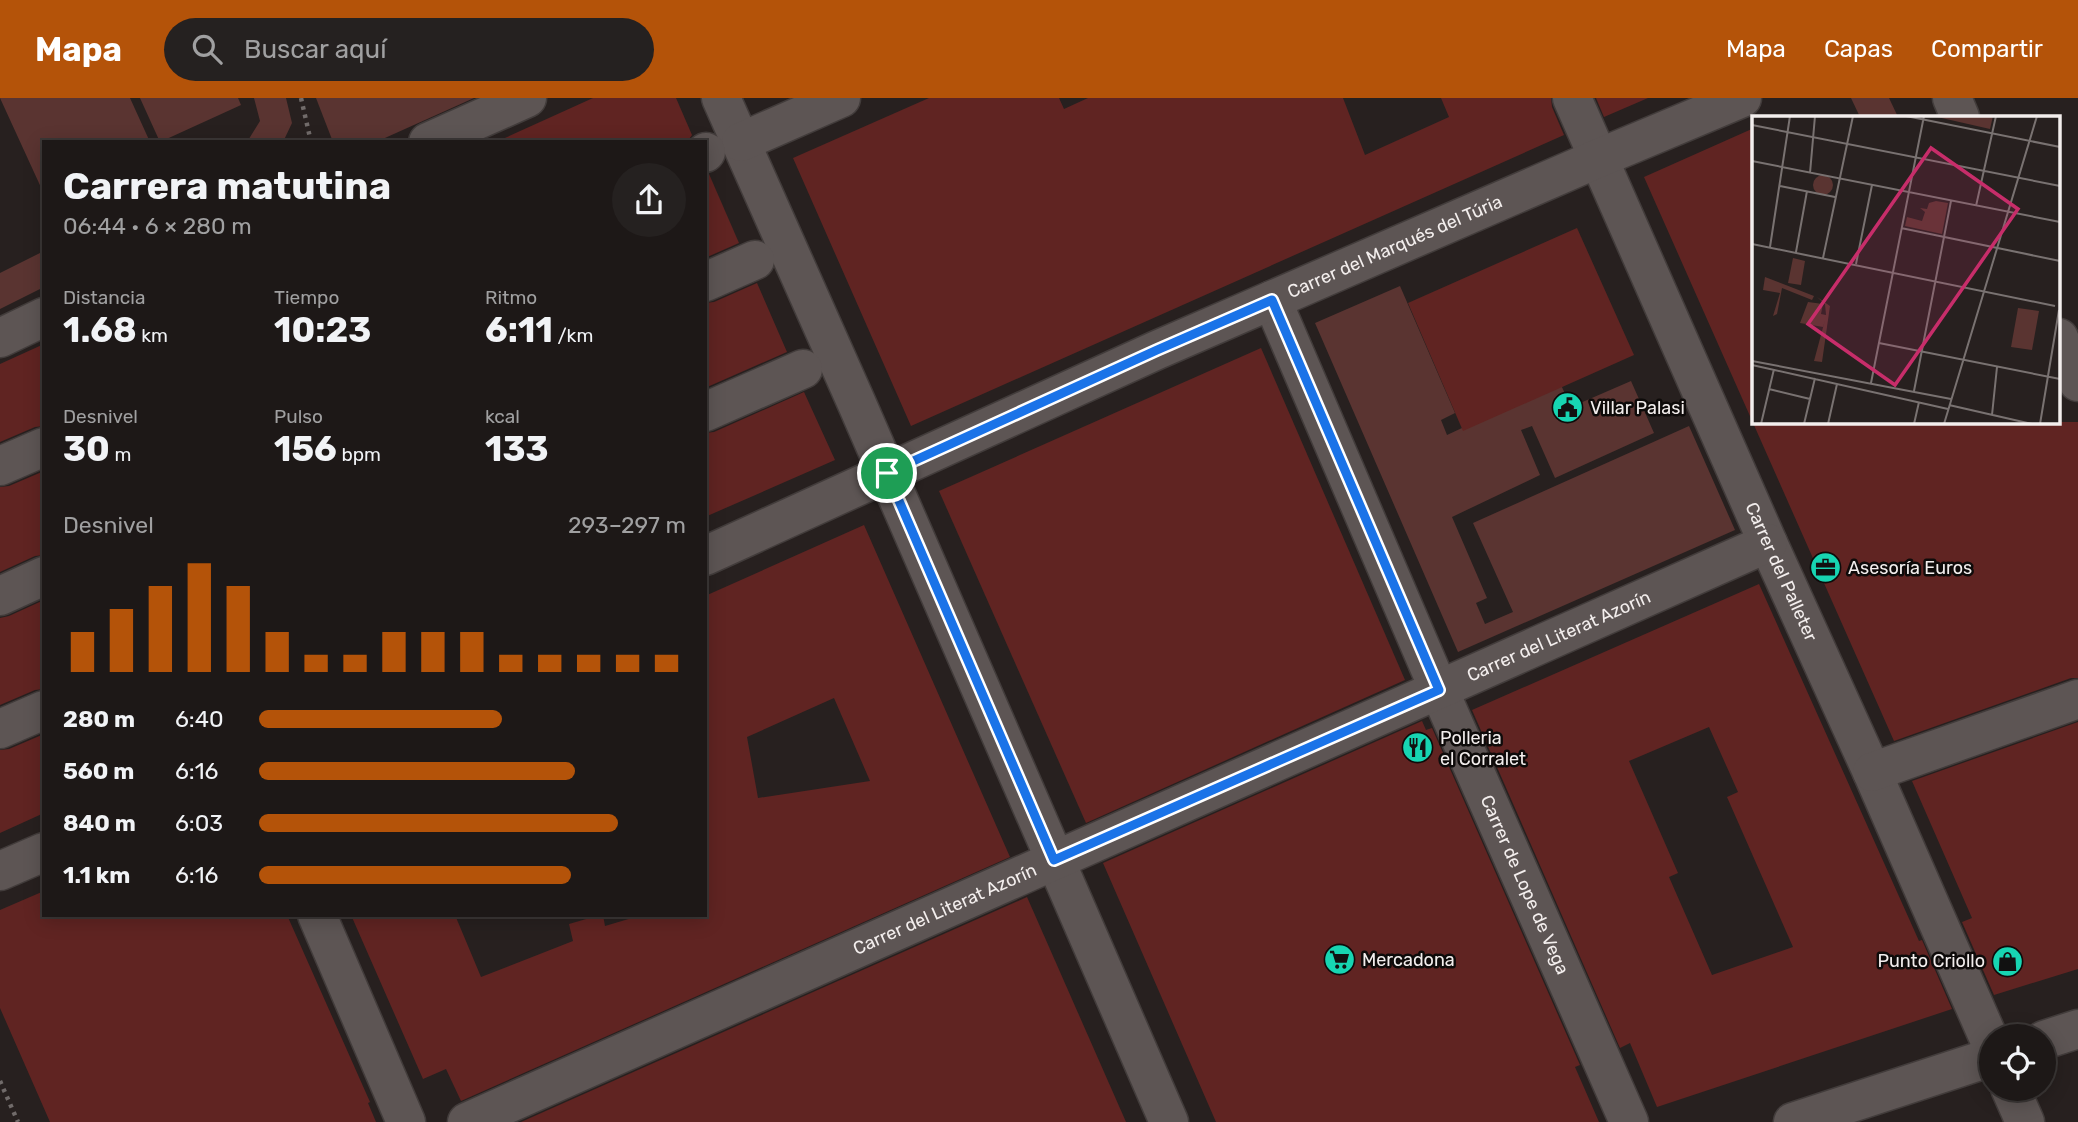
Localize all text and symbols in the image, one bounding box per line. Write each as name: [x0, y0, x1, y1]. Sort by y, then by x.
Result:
search box: [164, 18, 654, 81]
text: Mapa: [35, 30, 122, 69]
icon: search: [188, 30, 226, 68]
text: Buscar aquí: [244, 34, 387, 65]
text: Mapa: [1726, 35, 1786, 63]
text: Capas: [1824, 35, 1893, 63]
text: Compartir: [1931, 35, 2043, 63]
inset map: [1752, 116, 2060, 424]
text: Carrera matutina: [63, 163, 391, 209]
button: share: [612, 163, 686, 237]
street label: Carrer del Marqués del Túria: [1284, 190, 1506, 303]
text: 06:44 · 6 × 280 m: [63, 212, 252, 240]
text: Distancia: [63, 286, 145, 309]
text: Tiempo: [274, 286, 339, 309]
text: Ritmo: [485, 286, 537, 309]
text: 1.68: [63, 309, 137, 351]
text: 10:23: [274, 309, 371, 351]
text: 6:11: [485, 309, 553, 351]
text: km: [137, 324, 168, 347]
text: /km: [553, 324, 593, 347]
public building icon: Villar Palasi: [1550, 391, 1584, 425]
place label: Villar Palasi: [1590, 397, 1685, 419]
text: Desnivel: [63, 405, 138, 428]
text: Pulso: [274, 405, 323, 428]
text: kcal: [485, 405, 520, 428]
text: 30: [63, 428, 110, 470]
text: 156: [274, 428, 337, 470]
text: 133: [485, 428, 549, 470]
text: m: [110, 443, 131, 466]
text: bpm: [337, 443, 381, 466]
pin: [857, 443, 917, 503]
icon: arrive: [868, 454, 906, 492]
street label: Carrer del Palleter: [1740, 499, 1822, 645]
text: Desnivel: [63, 511, 154, 539]
text: 293–297 m: [568, 511, 686, 539]
office icon: Asesoría Euros: [1808, 551, 1842, 585]
place label: Asesoría Euros: [1848, 557, 1972, 579]
street label: Carrer del Literat Azorín: [1463, 586, 1654, 687]
text: 280 m: [63, 705, 135, 733]
text: 6:40: [175, 705, 224, 733]
place label: Polleria el Corralet: [1440, 727, 1526, 770]
restaurant icon: Polleria el Corralet: [1400, 731, 1434, 765]
text: 560 m: [63, 757, 134, 785]
text: 6:16: [175, 757, 218, 785]
street label: Carrer de Lope de Vega: [1476, 792, 1574, 978]
text: 840 m: [63, 809, 136, 837]
text: 6:03: [175, 809, 223, 837]
street label: Carrer del Literat Azorín: [850, 859, 1040, 960]
text: 1.1 km: [63, 861, 130, 889]
text: 6:16: [175, 861, 218, 889]
supermarket icon: Mercadona: [1322, 943, 1356, 977]
shop icon: Punto Criollo: [1991, 944, 2025, 978]
place label: Mercadona: [1362, 949, 1455, 971]
place label: Punto Criollo: [1877, 950, 1985, 972]
map controls: [1979, 1024, 2056, 1101]
button: locate: [1979, 1024, 2056, 1101]

